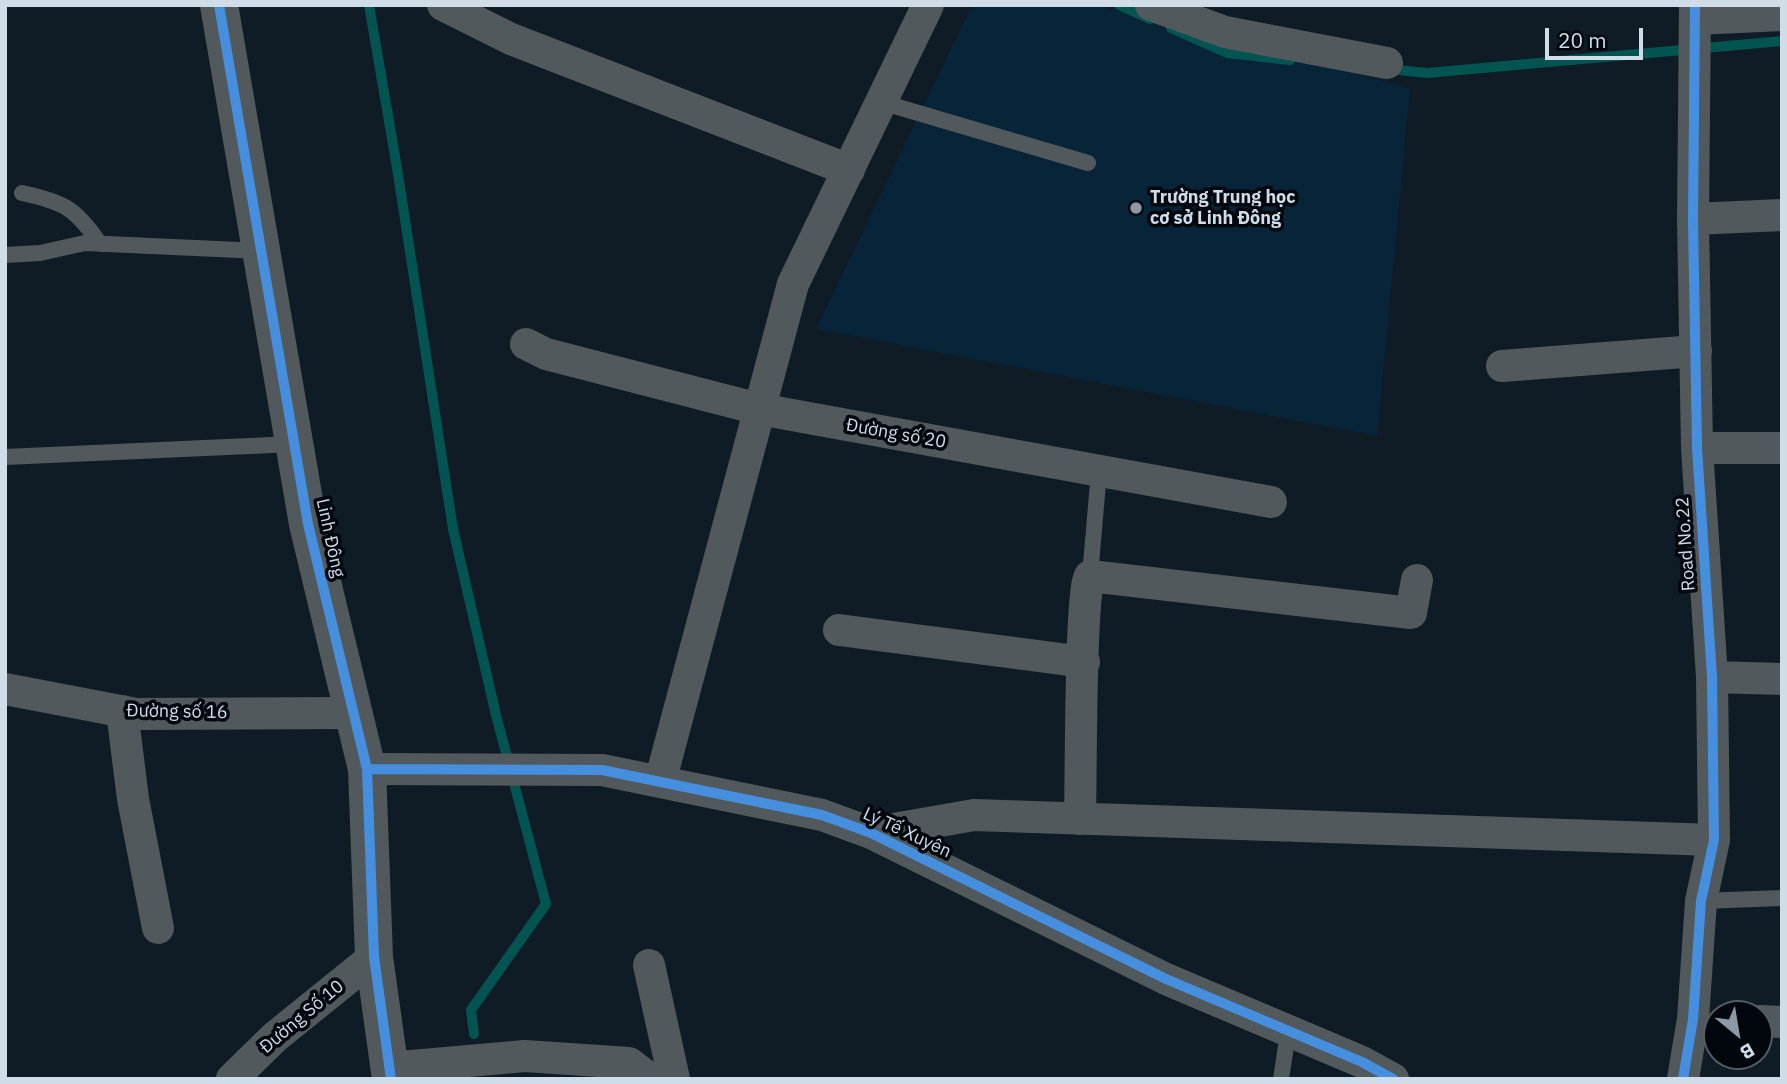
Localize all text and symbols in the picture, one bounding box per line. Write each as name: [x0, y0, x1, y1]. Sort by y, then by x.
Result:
scale bar: [1549, 14, 1647, 58]
text: 20 m: [1558, 26, 1607, 54]
place label: Trường Trung học cơ sở Linh Đông: [1150, 187, 1296, 230]
marker: Trường Trung học cơ sở Linh Đông: [1128, 200, 1144, 216]
street label: Đường số 20: [844, 415, 948, 453]
street label: Road No.22: [1672, 496, 1700, 592]
street label: Linh Đông: [311, 497, 349, 579]
street label: Đường số 16: [126, 700, 228, 724]
street label: Lý Tế Xuyên: [859, 803, 955, 863]
street label: Đường Số 10: [256, 976, 348, 1058]
north arrow: [1703, 1000, 1773, 1070]
text: B: [1736, 1038, 1759, 1065]

